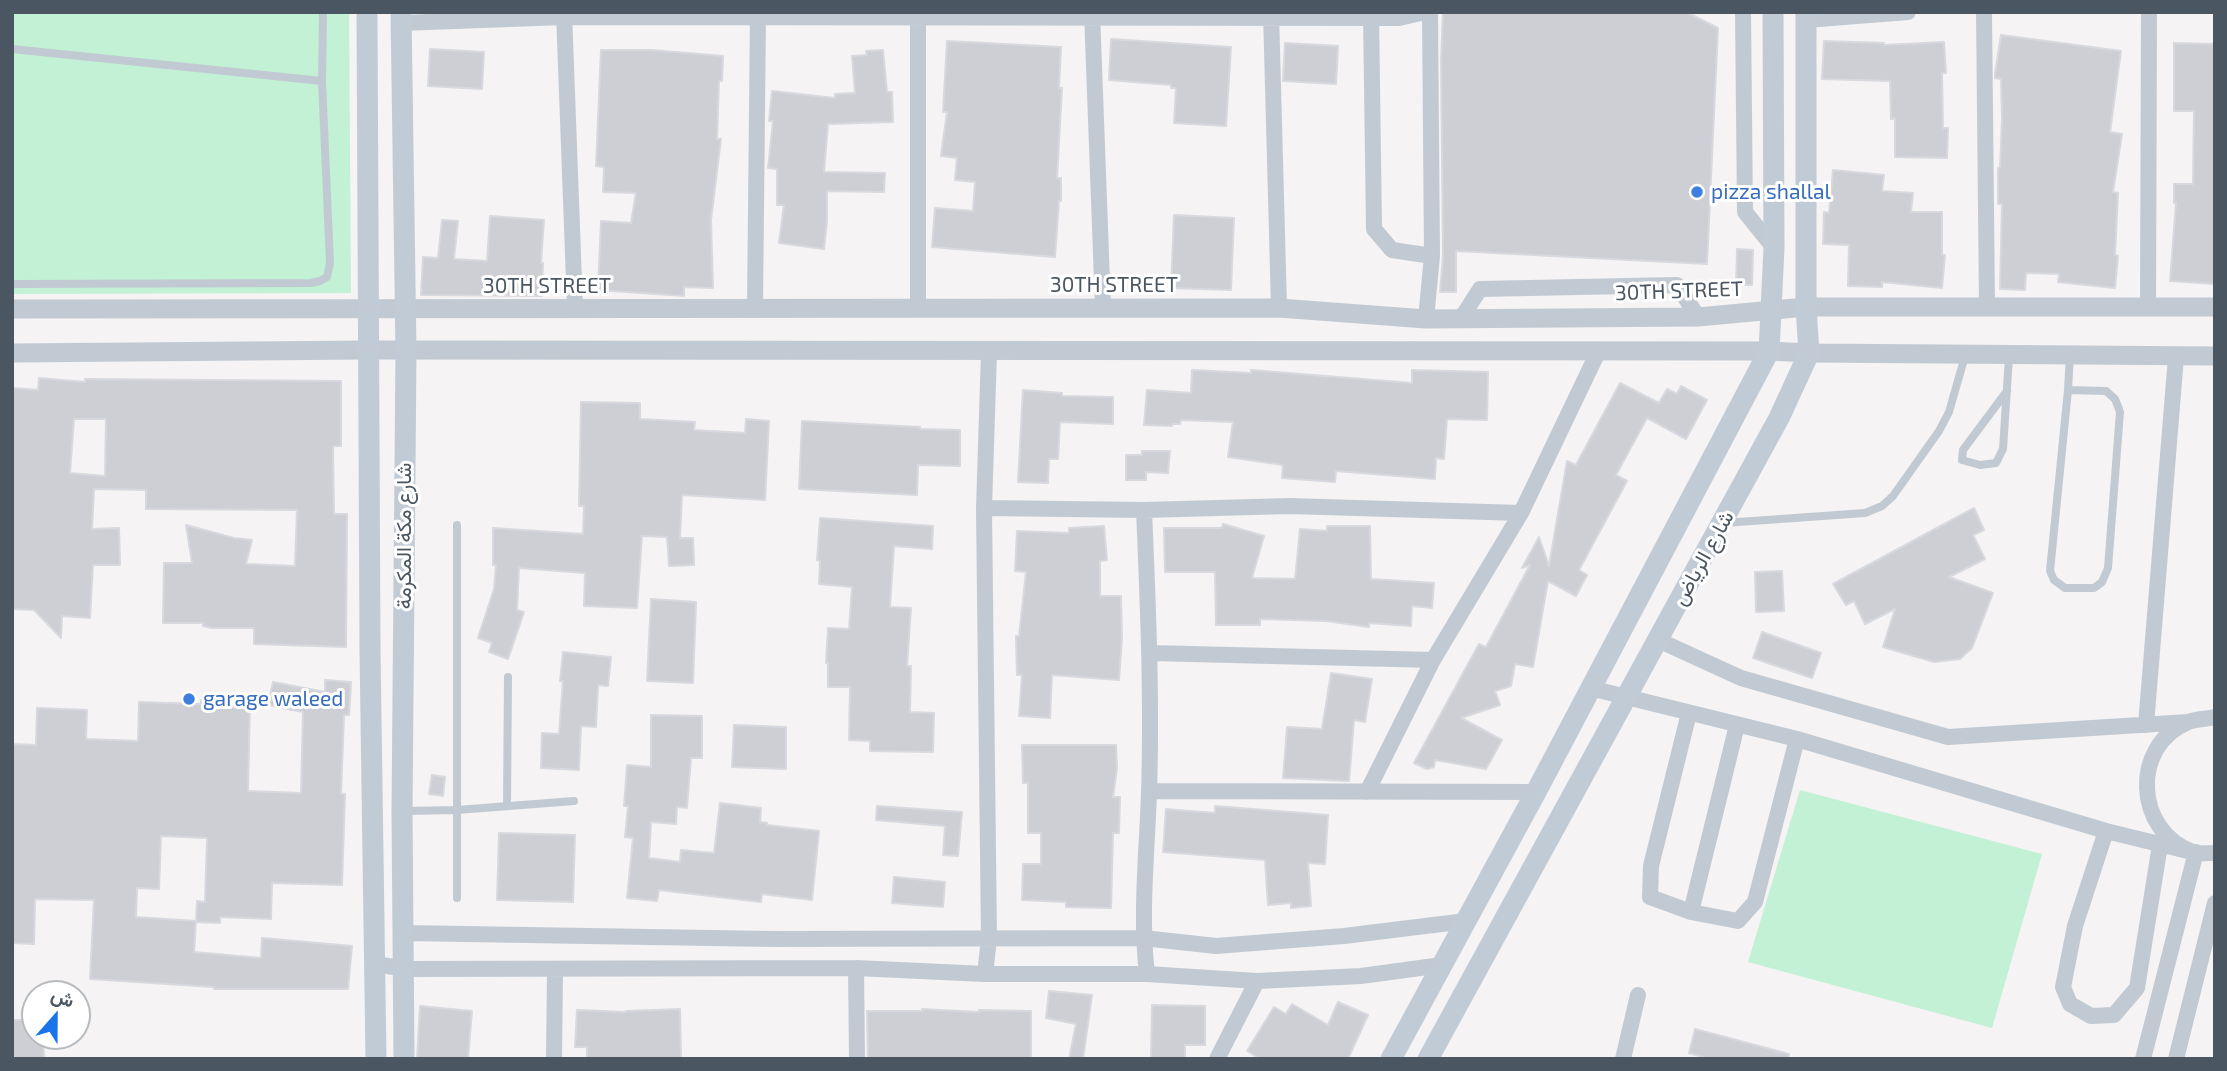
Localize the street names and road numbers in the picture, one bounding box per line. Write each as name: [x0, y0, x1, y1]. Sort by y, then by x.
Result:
street label: 30TH STREET: [1050, 272, 1178, 298]
street label: 30TH STREET: [483, 273, 611, 299]
street label: 30TH STREET: [1615, 276, 1743, 306]
street label: شارع مكة المكرمة: [391, 463, 417, 609]
street label: شارع الرياض: [1667, 506, 1739, 610]

